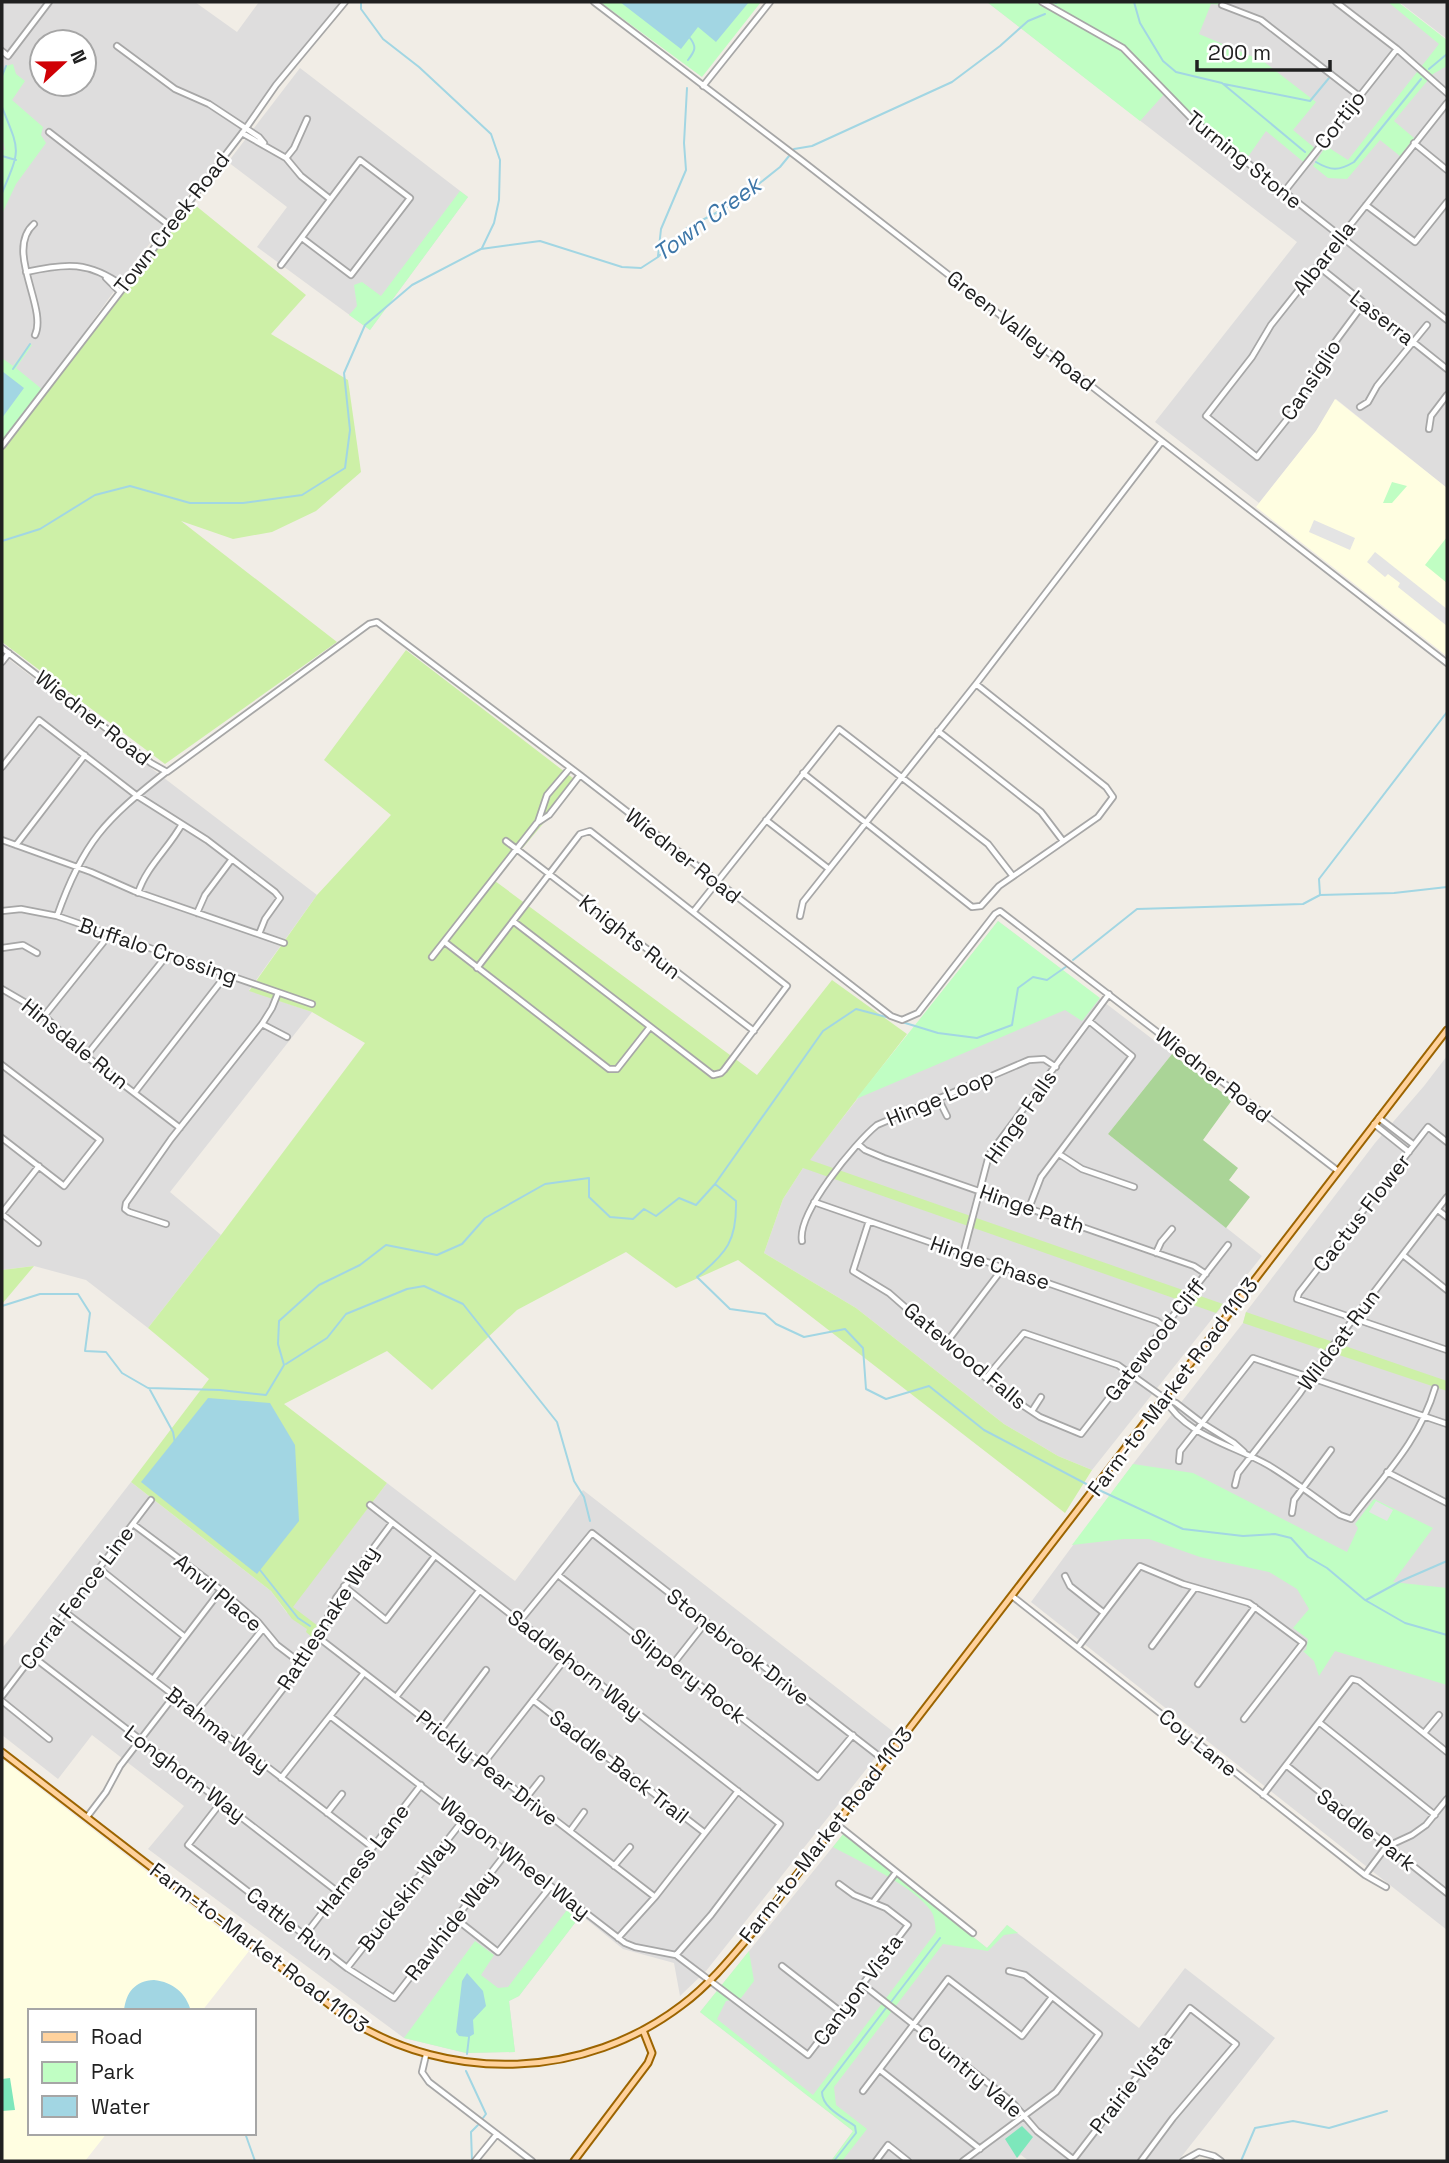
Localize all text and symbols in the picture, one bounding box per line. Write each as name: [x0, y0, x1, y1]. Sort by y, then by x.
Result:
north arrow: [28, 28, 98, 98]
scale bar: [1197, 28, 1330, 72]
text: 200 m: [1208, 39, 1271, 66]
text: N: [64, 46, 92, 67]
street label: Cortijo: [1308, 85, 1371, 155]
street label: Turning Stone: [1181, 105, 1308, 215]
street label: Town Creek Road: [108, 147, 235, 299]
water label: Town Creek: [647, 168, 769, 268]
street label: Albarella: [1286, 215, 1361, 300]
street label: Green Valley Road: [942, 264, 1101, 397]
street label: Laserra: [1345, 284, 1420, 351]
street label: Cansiglio: [1274, 334, 1347, 425]
street label: Wiedner Road: [30, 664, 157, 771]
street label: Wiedner Road: [620, 802, 747, 909]
street label: Knights Run: [574, 888, 687, 985]
street label: Buffalo Crossing: [75, 911, 241, 990]
street label: Hinsdale Run: [16, 992, 134, 1095]
street label: Wiedner Road: [1150, 1021, 1277, 1128]
street label: Hinge Loop: [882, 1063, 998, 1132]
street label: Hinge Falls: [979, 1065, 1063, 1169]
street label: Cactus Flower: [1307, 1148, 1416, 1277]
street label: Hinge Path: [976, 1178, 1088, 1239]
street label: Hinge Chase: [927, 1229, 1054, 1296]
street label: Farm-to-Market Road 1103: [1082, 1272, 1264, 1501]
street label: Gatewood Cliff: [1098, 1273, 1211, 1406]
street label: Wildcat Run: [1292, 1284, 1386, 1396]
street label: Gatewood Falls: [898, 1296, 1033, 1415]
street label: Corral Fence Line: [14, 1520, 140, 1675]
street label: Rattlesnake Way: [271, 1541, 384, 1695]
street label: Anvil Place: [169, 1548, 268, 1637]
street label: Stonebrook Drive: [661, 1582, 815, 1711]
street label: Saddlehorn Way: [502, 1603, 648, 1726]
street label: Slippery Rock: [625, 1622, 751, 1729]
street label: Brahma Way: [161, 1681, 276, 1779]
street label: Coy Lane: [1153, 1703, 1243, 1783]
street label: Prickly Pear Drive: [411, 1704, 564, 1832]
street label: Saddle Back Trail: [544, 1704, 695, 1830]
street label: Longhorn Way: [119, 1719, 252, 1828]
street label: Farm-to-Market Road 1103: [733, 1721, 918, 1948]
street label: Saddle Park: [1311, 1783, 1421, 1877]
street label: Wagon Wheel Way: [435, 1790, 596, 1925]
street label: Harness Lane: [310, 1798, 415, 1921]
street label: Buckskin Way: [352, 1831, 459, 1957]
street label: Farm-to-Market Road 1103: [145, 1857, 374, 2039]
street label: Rawhide Way: [399, 1864, 502, 1986]
street label: Cattle Run: [241, 1881, 340, 1966]
street label: Canyon Vista: [807, 1929, 908, 2051]
legend: [28, 2009, 256, 2135]
street label: Country Vale: [912, 2020, 1029, 2124]
text: Road: [91, 2023, 143, 2050]
street label: Prairie Vista: [1083, 2029, 1178, 2139]
text: Park: [91, 2058, 135, 2085]
text: Water: [91, 2093, 150, 2120]

